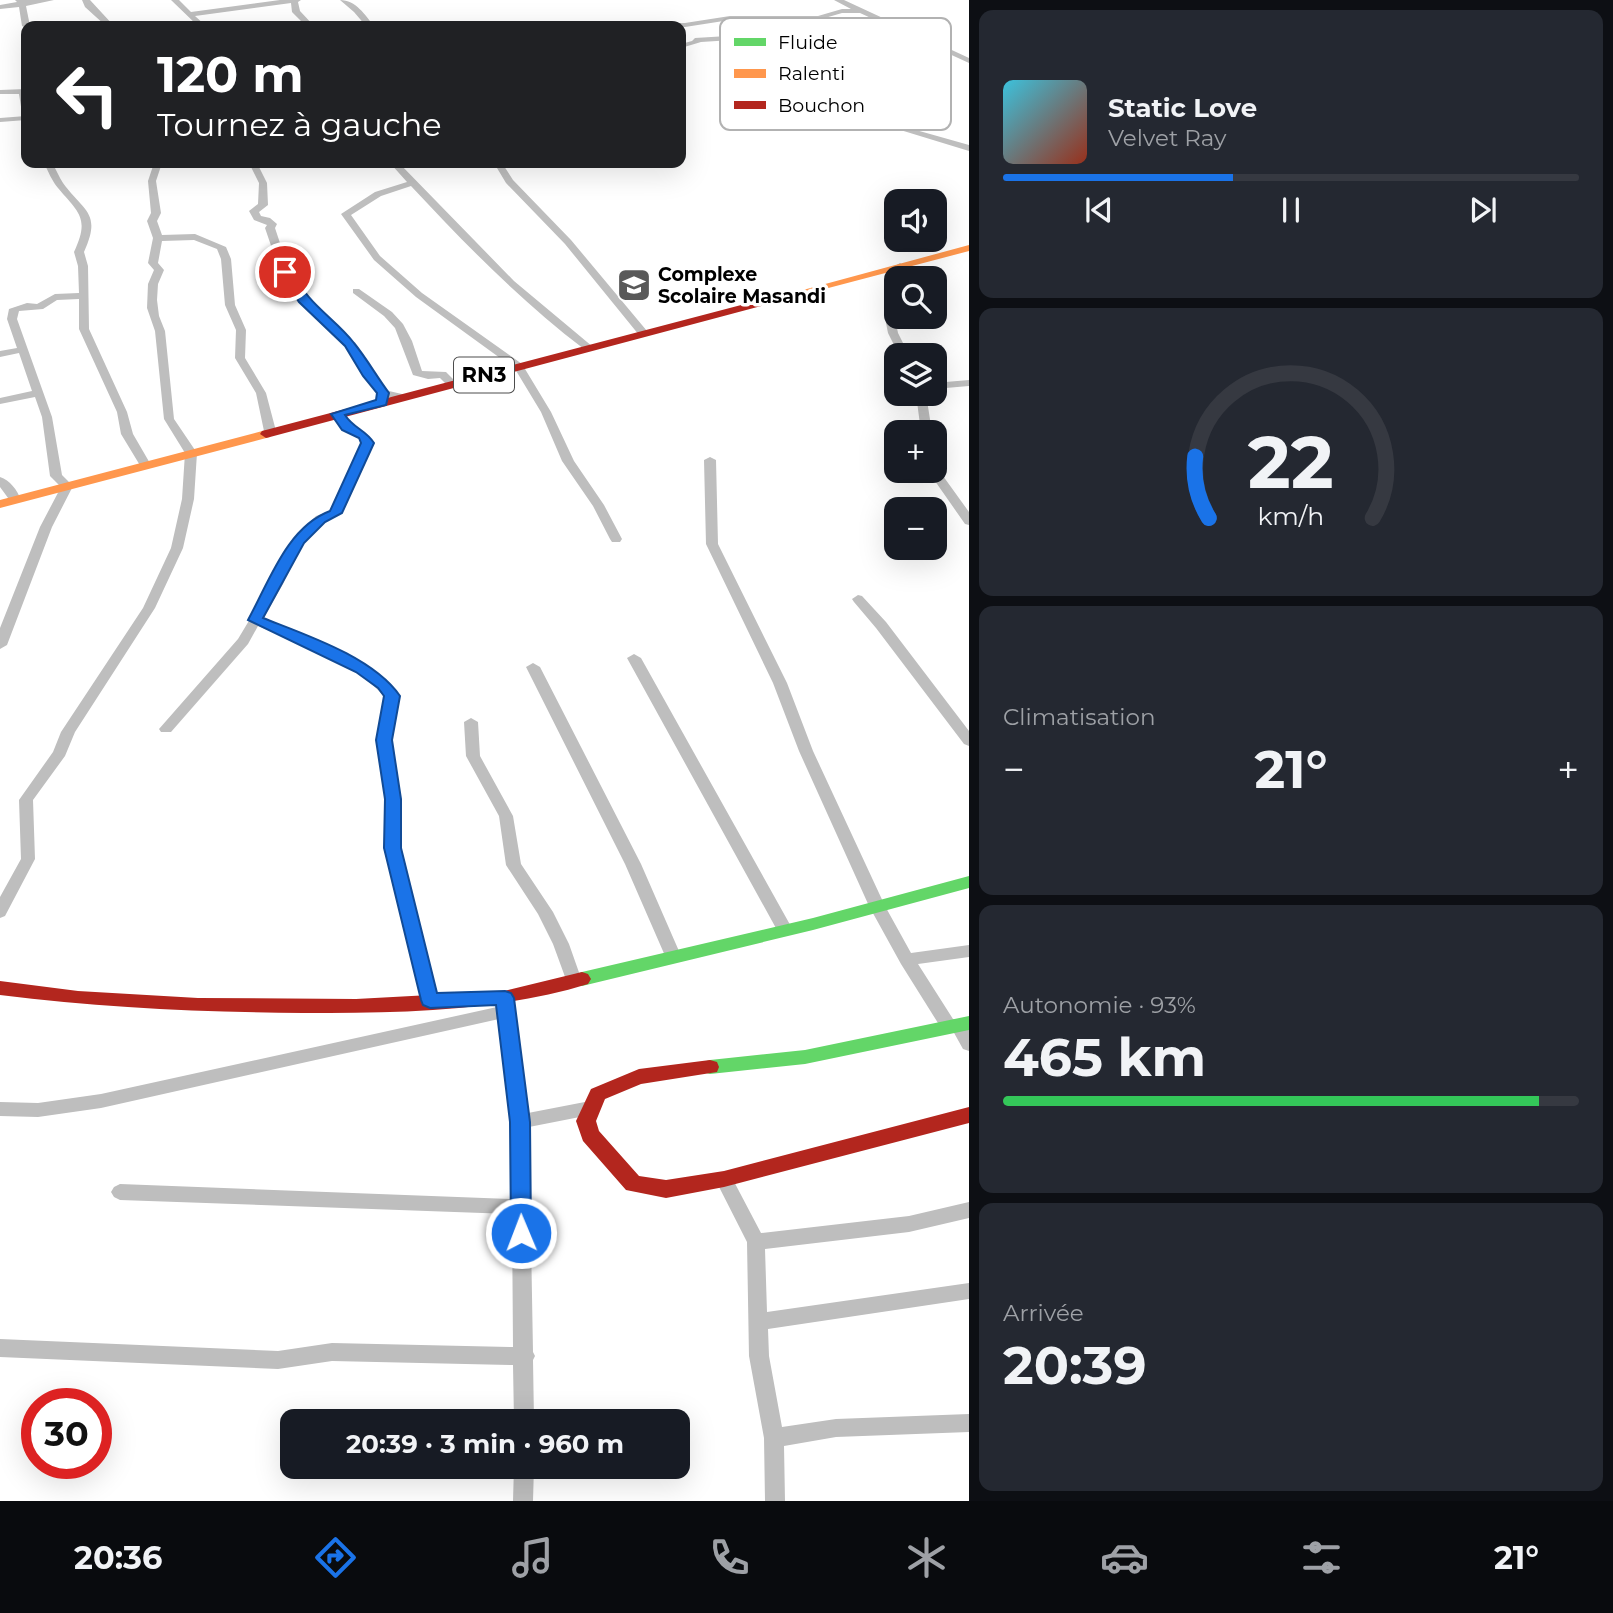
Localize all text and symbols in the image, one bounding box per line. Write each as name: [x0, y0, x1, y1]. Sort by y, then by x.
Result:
legend: [720, 18, 951, 130]
text: Fluide: [778, 31, 837, 54]
text: 120 m: [157, 45, 304, 104]
icon: left: [42, 49, 133, 140]
text: Ralenti: [778, 62, 845, 85]
text: Static Love: [1108, 92, 1257, 124]
text: Bouchon: [778, 94, 865, 117]
text: Tournez à gauche: [157, 105, 442, 144]
text: Velvet Ray: [1108, 124, 1226, 152]
map controls: [884, 189, 947, 560]
button: sound: [884, 189, 947, 252]
icon: previous: [1080, 191, 1118, 229]
icon: pause: [1272, 191, 1310, 229]
icon: next: [1464, 191, 1502, 229]
pin: [255, 242, 315, 302]
icon: arrive: [266, 253, 304, 291]
place label: Complexe Scolaire Masandi: [658, 263, 826, 308]
school or university icon: Complexe Scolaire Masandi: [615, 266, 653, 304]
button: search: [884, 266, 947, 329]
button: layers: [884, 343, 947, 406]
road number: RN3: [454, 358, 514, 392]
text: 22: [1248, 419, 1334, 507]
button: +: [884, 420, 947, 483]
button: −: [884, 497, 947, 560]
text: km/h: [1258, 501, 1324, 531]
text: Climatisation: [1003, 703, 1155, 731]
text: 21°: [1255, 738, 1327, 801]
text: −: [1003, 746, 1025, 793]
text: +: [1557, 746, 1579, 793]
text: Autonomie · 93%: [1003, 991, 1196, 1019]
text: 465 km: [1003, 1026, 1206, 1089]
position arrow: [484, 1196, 558, 1270]
text: Arrivée: [1003, 1299, 1084, 1327]
text: 20:39: [1003, 1334, 1147, 1397]
speed limit sign: 30: [21, 1388, 112, 1479]
text: 20:39 · 3 min · 960 m: [346, 1428, 624, 1460]
icon: directions: [311, 1533, 360, 1582]
icon: music: [508, 1533, 557, 1582]
icon: phone: [705, 1533, 754, 1582]
icon: climate: [902, 1533, 951, 1582]
icon: car: [1100, 1533, 1149, 1582]
icon: filters: [1297, 1533, 1346, 1582]
text: 20:36: [74, 1538, 162, 1577]
text: 21°: [1494, 1538, 1539, 1577]

